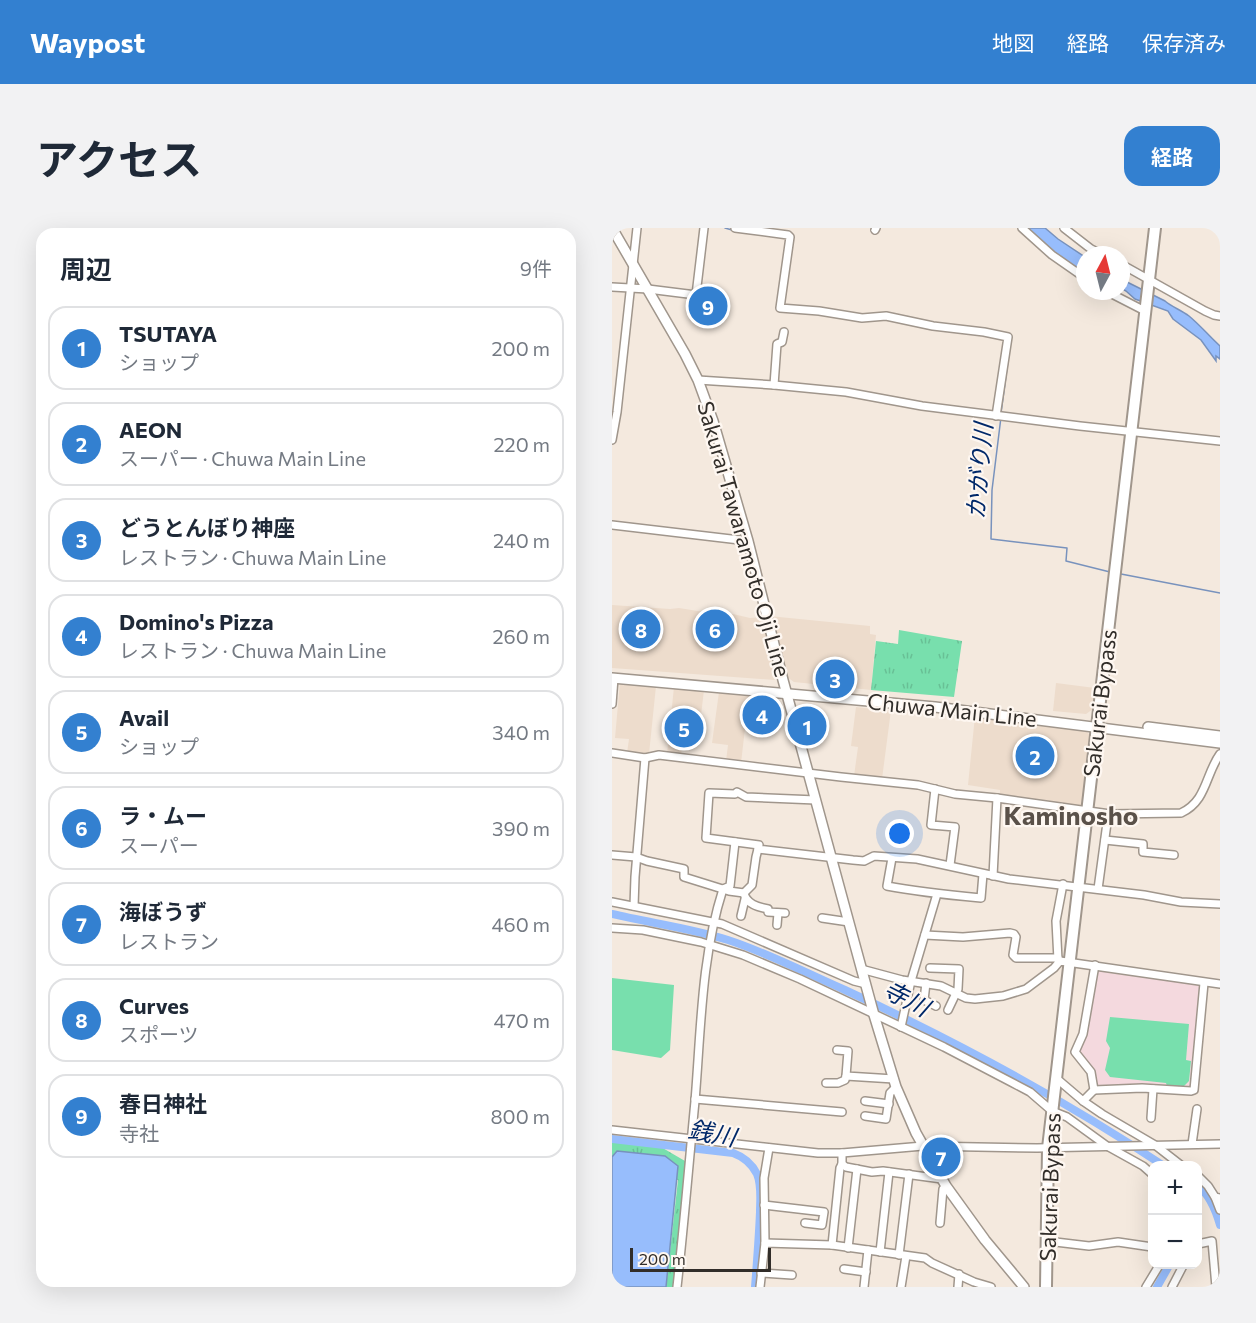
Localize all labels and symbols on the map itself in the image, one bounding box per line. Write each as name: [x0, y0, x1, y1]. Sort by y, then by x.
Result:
north arrow: [1076, 246, 1130, 300]
pin: 9: [688, 284, 728, 328]
street label: Sakurai Tawaramoto Oji Line: [692, 398, 797, 680]
water label: かがり川: [960, 419, 997, 520]
pin: 8: [621, 606, 660, 652]
pin: 6: [696, 606, 734, 652]
street label: Sakurai Bypass: [1077, 628, 1122, 778]
pin: 3: [816, 656, 854, 702]
street label: Chuwa Main Line: [866, 687, 1038, 732]
pin: 4: [742, 692, 782, 738]
pin: 1: [788, 704, 826, 748]
pin: 5: [664, 706, 704, 750]
pin: 2: [1016, 734, 1054, 778]
district label: Kaminosho: [1004, 799, 1138, 830]
your location: [885, 819, 914, 848]
water label: 寺川: [879, 974, 937, 1023]
street label: Sakurai Bypass: [1033, 1112, 1066, 1262]
water label: 銭川: [686, 1114, 742, 1152]
pin: 7: [922, 1134, 960, 1180]
scale bar: [630, 1245, 771, 1272]

